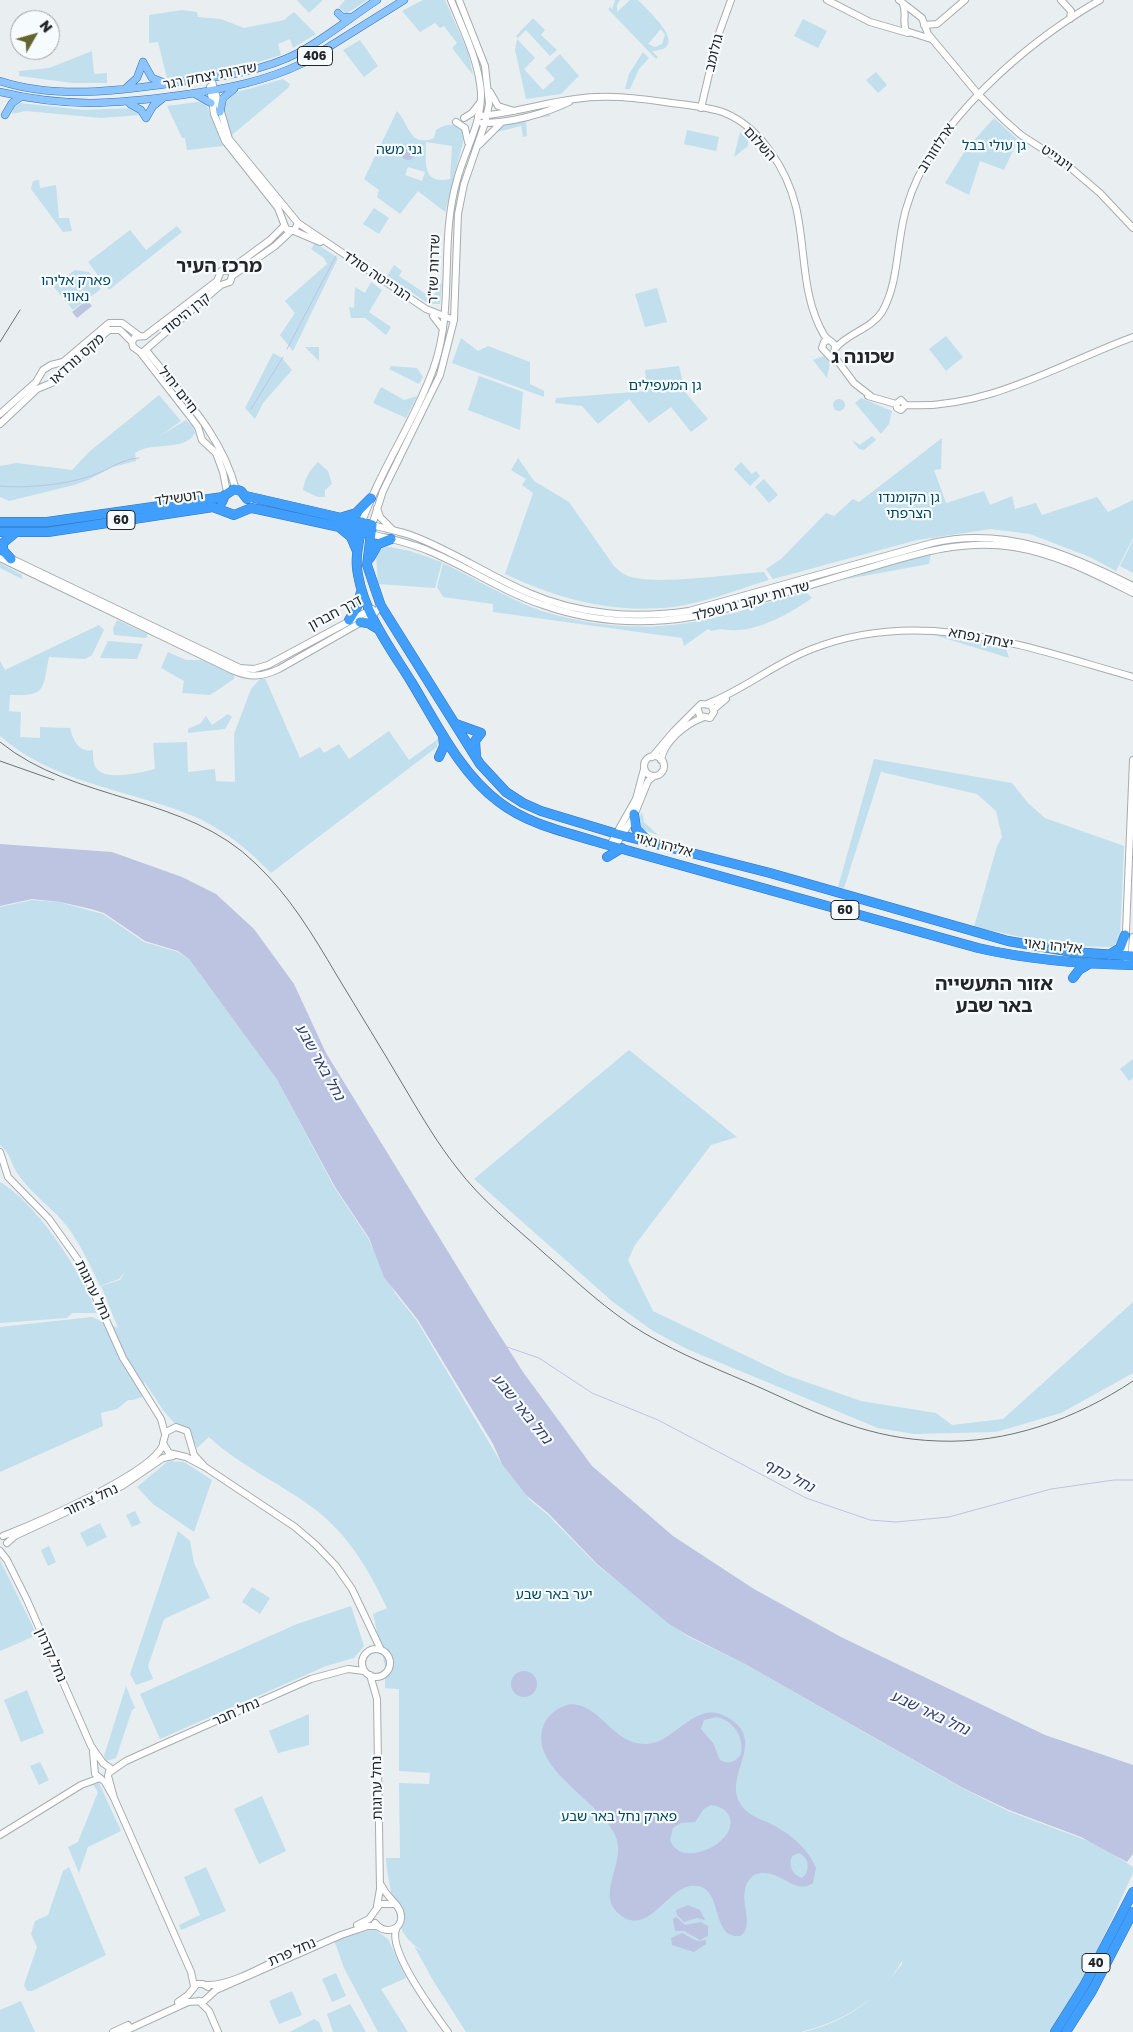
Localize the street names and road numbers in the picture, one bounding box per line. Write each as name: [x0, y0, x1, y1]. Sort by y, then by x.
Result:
street label: גולומב: [701, 32, 727, 74]
road number: 406: [298, 46, 332, 66]
street label: שדרות יצחק רגר: [162, 59, 258, 93]
street label: ארלוזורוב: [914, 120, 958, 176]
street label: השלום: [740, 124, 780, 164]
street label: וינגייט: [1038, 141, 1076, 175]
street label: שדרות שז"ר: [424, 234, 444, 304]
street label: הנרייטה סולד: [340, 247, 414, 305]
street label: קרן היסוד: [158, 289, 214, 339]
street label: מקס נורדאו: [46, 330, 108, 388]
street label: חיים יחיל: [154, 363, 202, 417]
street label: רוטשילד: [153, 486, 205, 510]
road number: 60: [107, 510, 135, 530]
street label: שדרות יעקב גרשפלד: [691, 577, 811, 625]
street label: דרך חברון: [305, 592, 365, 634]
street label: יצחק נפחא: [947, 624, 1015, 652]
street label: אליהו נאוי: [633, 829, 695, 861]
road number: 60: [831, 900, 859, 920]
street label: אליהו נאוי: [1023, 935, 1083, 957]
street label: נחל ערוגות: [71, 1257, 115, 1323]
street label: נחל ציחור: [61, 1480, 121, 1520]
street label: נחל קדרון: [32, 1625, 70, 1685]
street label: נחל חבר: [210, 1694, 262, 1730]
street label: נחל ערוגות: [368, 1756, 386, 1820]
street label: נחל פרת: [266, 1934, 318, 1970]
road number: 40: [1082, 1954, 1110, 1972]

